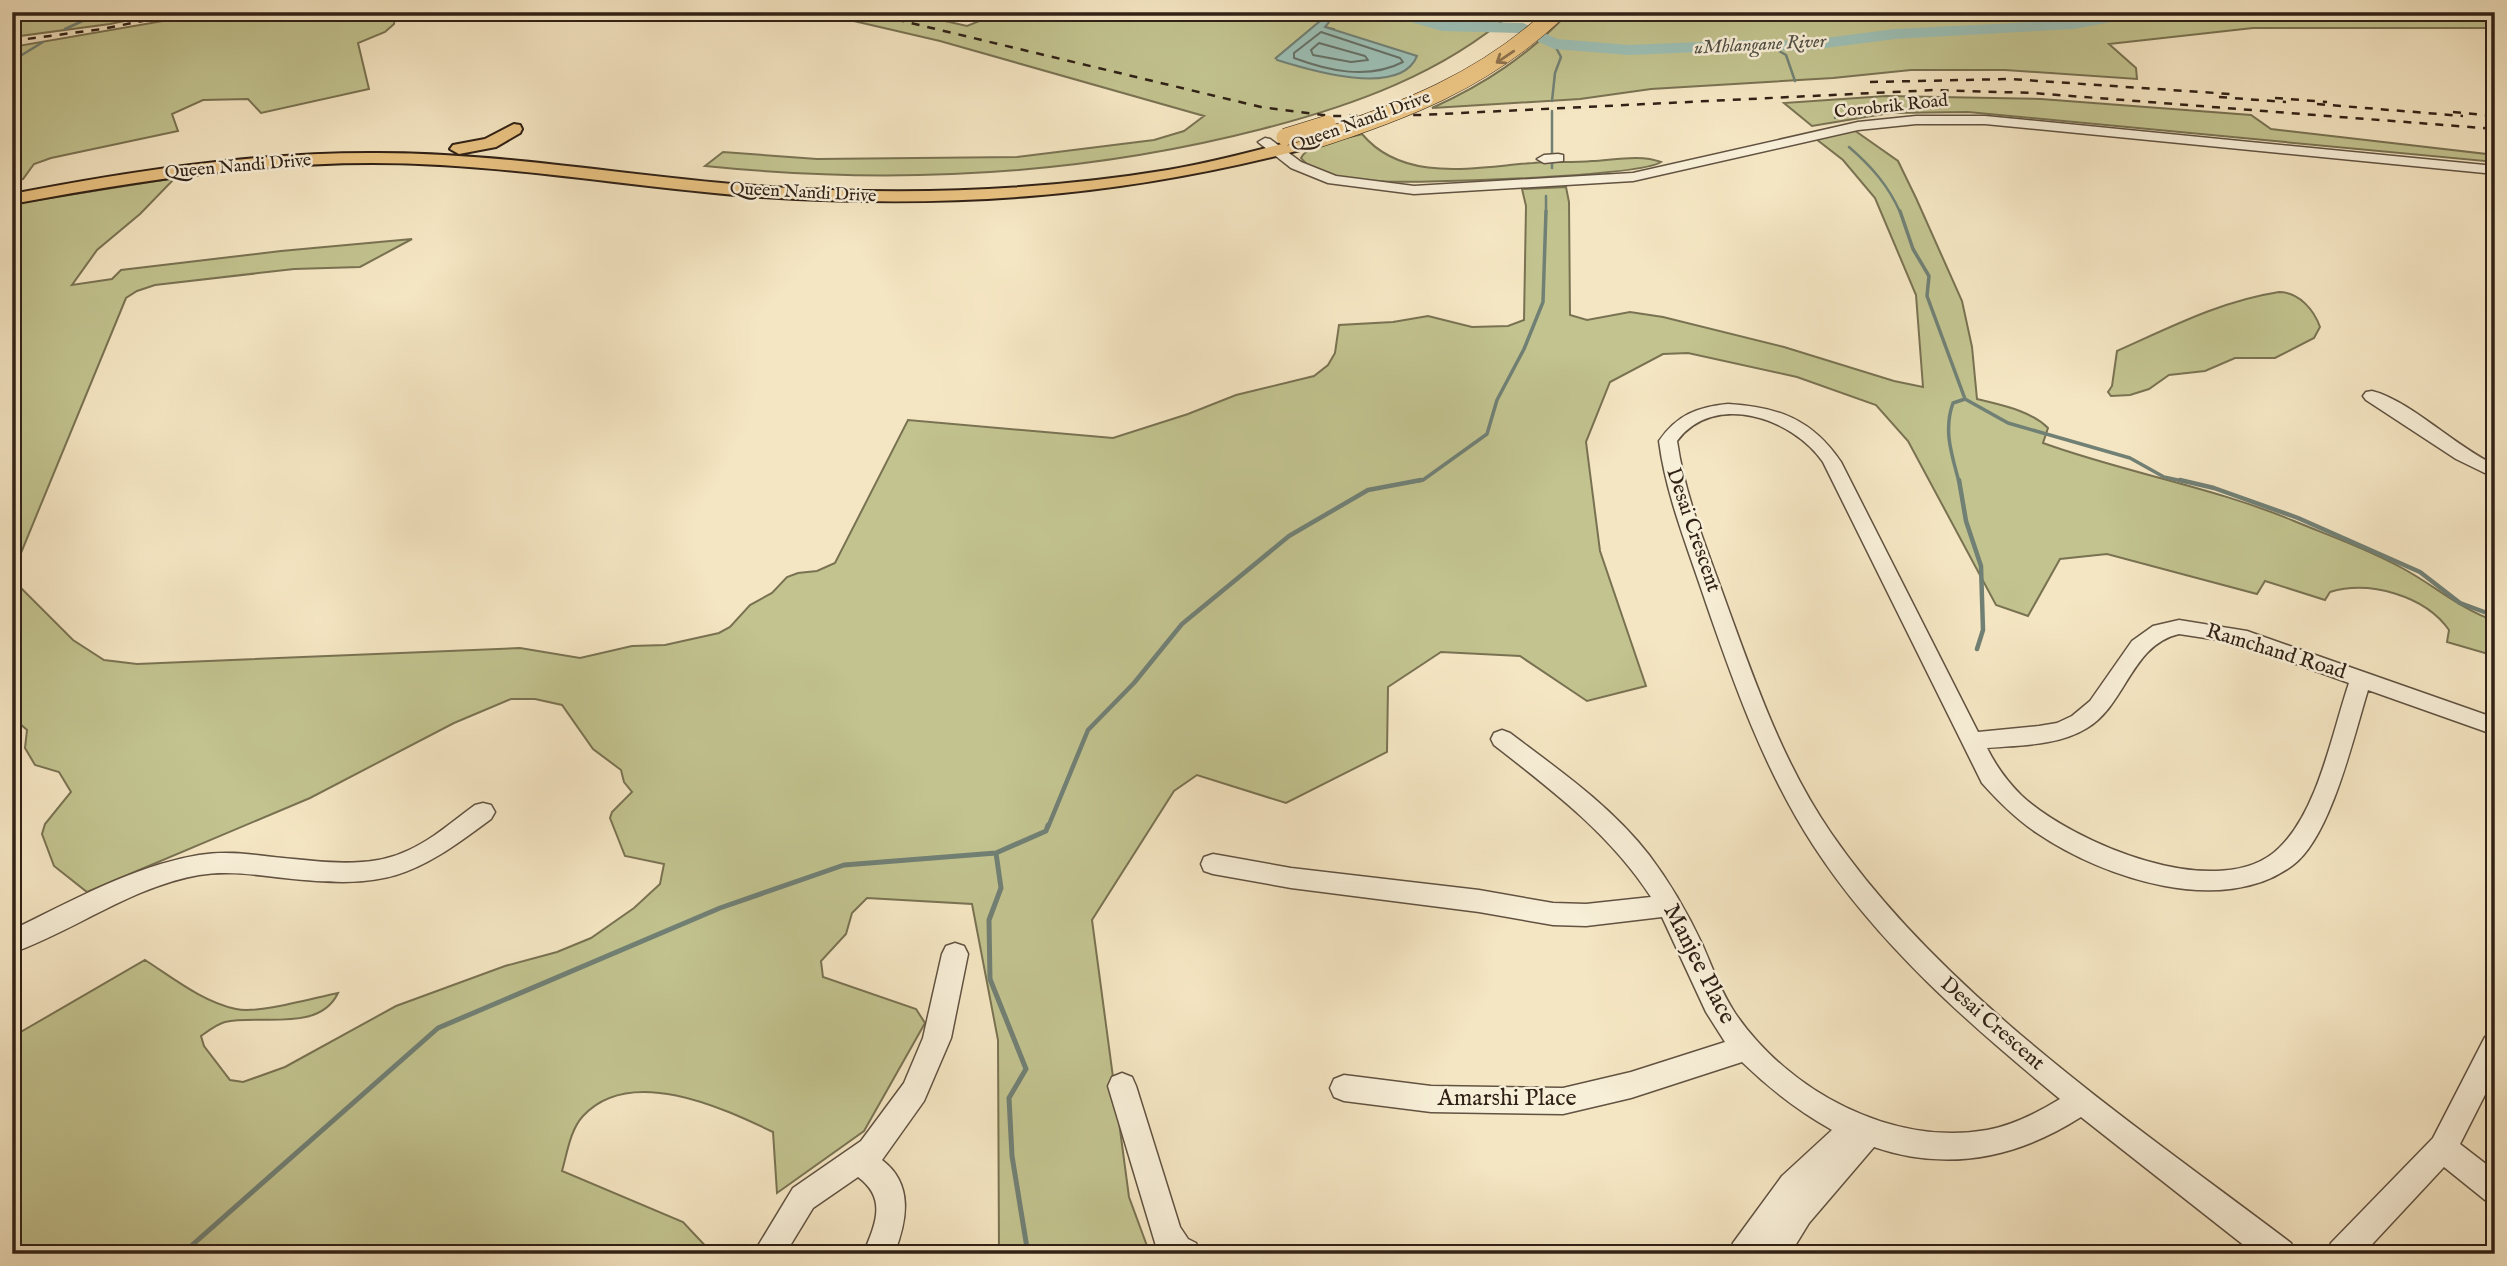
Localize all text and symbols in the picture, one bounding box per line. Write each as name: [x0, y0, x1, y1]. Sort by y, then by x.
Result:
water label: uMhlangane River: [1694, 29, 1828, 60]
one-way arrow: [1496, 50, 1516, 64]
street label: Queen Nandi Drive: [1288, 86, 1434, 158]
street label: Corobrik Road: [1833, 90, 1949, 124]
street label: Queen Nandi Drive: [164, 149, 312, 185]
street label: Queen Nandi Drive: [729, 178, 877, 208]
street label: Desai Crescent: [1659, 464, 1727, 596]
street label: Ramchand Road: [2203, 618, 2350, 686]
street label: Manjee Place: [1656, 899, 1742, 1029]
street label: Desai Crescent: [1934, 971, 2050, 1077]
street label: Amarshi Place: [1437, 1083, 1576, 1114]

